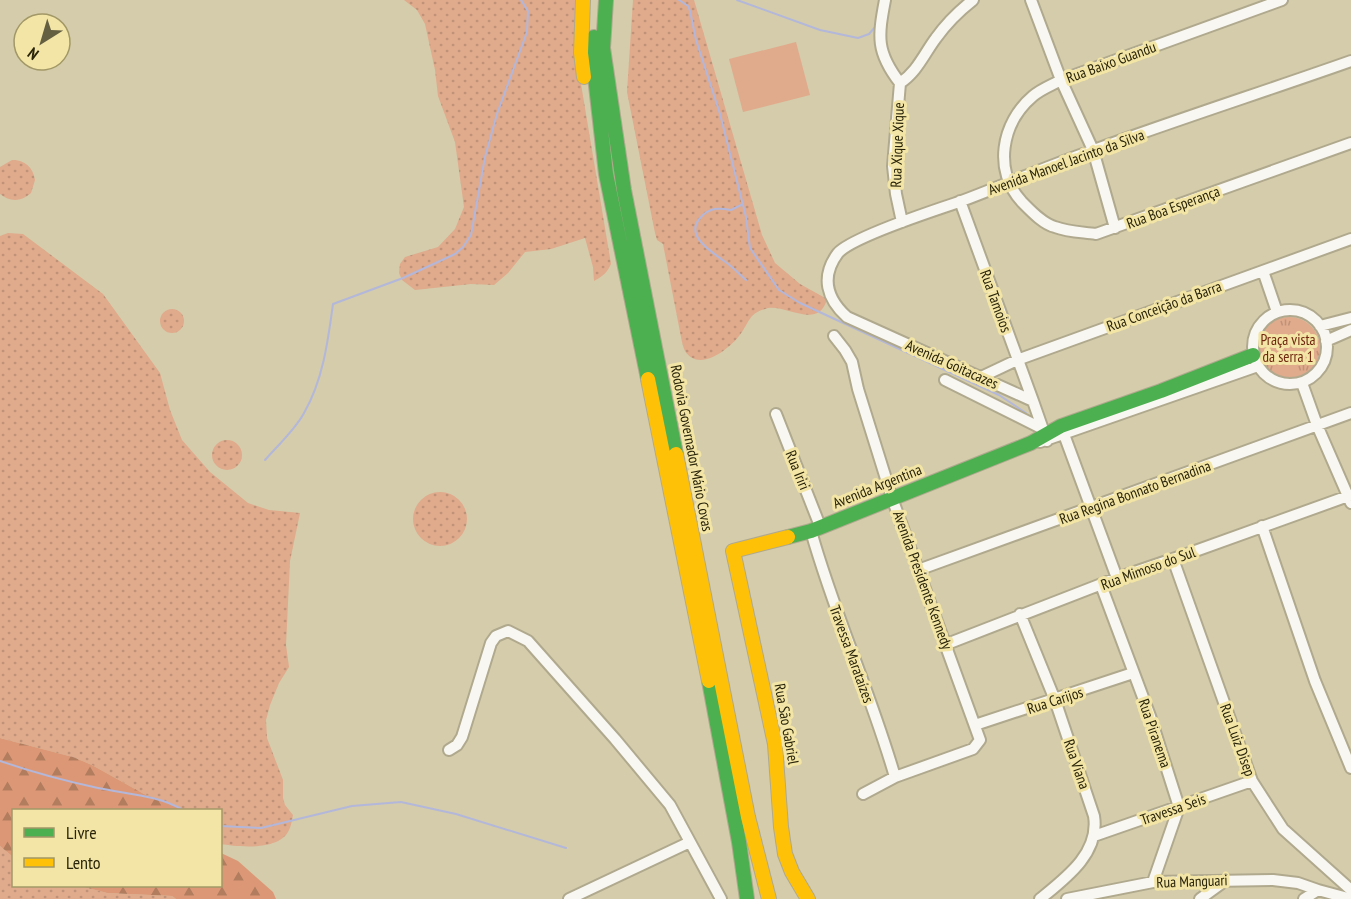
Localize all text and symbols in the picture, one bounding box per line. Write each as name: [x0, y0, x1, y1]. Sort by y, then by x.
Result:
north arrow: [12, 12, 72, 72]
street label: Rua Baixo Guandu: [1063, 37, 1159, 87]
text: N: [24, 43, 42, 65]
street label: Rua Xique Xique: [886, 102, 908, 188]
street label: Avenida Manoel Jacinto da Silva: [985, 125, 1147, 199]
street label: Rua Boa Esperança: [1124, 181, 1222, 233]
street label: Rua Tamoios: [976, 267, 1016, 335]
street label: Rua Conceição da Barra: [1104, 276, 1224, 336]
park label: Praça vista da serra 1: [1260, 330, 1316, 366]
street label: Avenida Goitacazes: [903, 335, 1001, 393]
street label: Rodovia Governador Mário Covas: [667, 363, 717, 533]
street label: Rua Iriri: [781, 447, 815, 493]
street label: Rua Regina Bonnato Bernadina: [1057, 456, 1213, 528]
street label: Avenida Argentina: [830, 460, 924, 512]
street label: Avenida Presidente Kennedy: [889, 508, 957, 652]
street label: Rua Mimoso do Sul: [1098, 542, 1198, 594]
street label: Travessa Marataízes: [826, 603, 878, 705]
street label: Rua São Gabriel: [771, 682, 804, 766]
street label: Rua Carijos: [1025, 682, 1085, 718]
street label: Rua Piranema: [1134, 696, 1176, 770]
street label: Rua Luiz Disep: [1216, 701, 1260, 779]
street label: Rua Viana: [1060, 737, 1094, 791]
street label: Travessa Seis: [1138, 789, 1208, 829]
legend: [12, 809, 222, 887]
text: Livre: [66, 821, 97, 844]
text: Lento: [66, 851, 101, 874]
street label: Rua Manguari: [1156, 870, 1228, 892]

